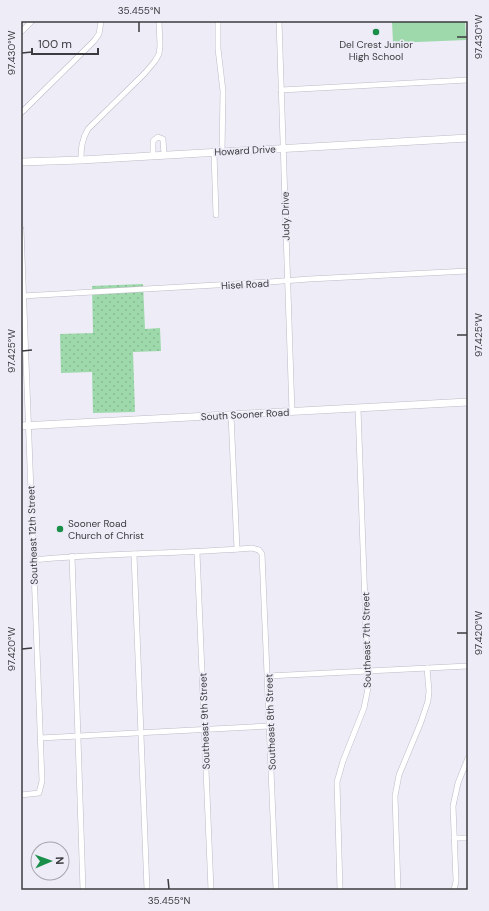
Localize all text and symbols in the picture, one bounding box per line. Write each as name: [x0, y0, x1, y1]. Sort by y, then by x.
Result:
text: 35.455°N: [118, 4, 160, 17]
text: 97.430°W: [472, 14, 485, 59]
marker: Del Crest Junior High School: [371, 27, 381, 37]
text: 97.430°W: [5, 30, 18, 75]
scale bar: [32, 30, 98, 56]
text: 100 m: [38, 36, 72, 52]
place label: Del Crest Junior High School: [339, 38, 413, 63]
street label: Howard Drive: [214, 142, 276, 159]
street label: Judy Drive: [279, 191, 292, 241]
street label: Hisel Road: [221, 277, 269, 292]
text: 97.425°W: [472, 313, 485, 357]
text: 97.425°W: [5, 329, 18, 373]
street label: South Sooner Road: [200, 406, 290, 423]
street label: Southeast 12th Street: [24, 485, 41, 585]
place label: Sooner Road Church of Christ: [68, 517, 144, 542]
marker: Sooner Road Church of Christ: [55, 524, 65, 534]
street label: Southeast 7th Street: [359, 592, 374, 688]
text: 97.420°W: [472, 610, 485, 655]
text: 97.420°W: [5, 626, 18, 671]
street label: Southeast 9th Street: [196, 672, 213, 769]
street label: Southeast 8th Street: [262, 674, 279, 770]
north arrow: [30, 841, 70, 881]
text: N: [53, 856, 67, 865]
text: 35.455°N: [148, 894, 190, 907]

